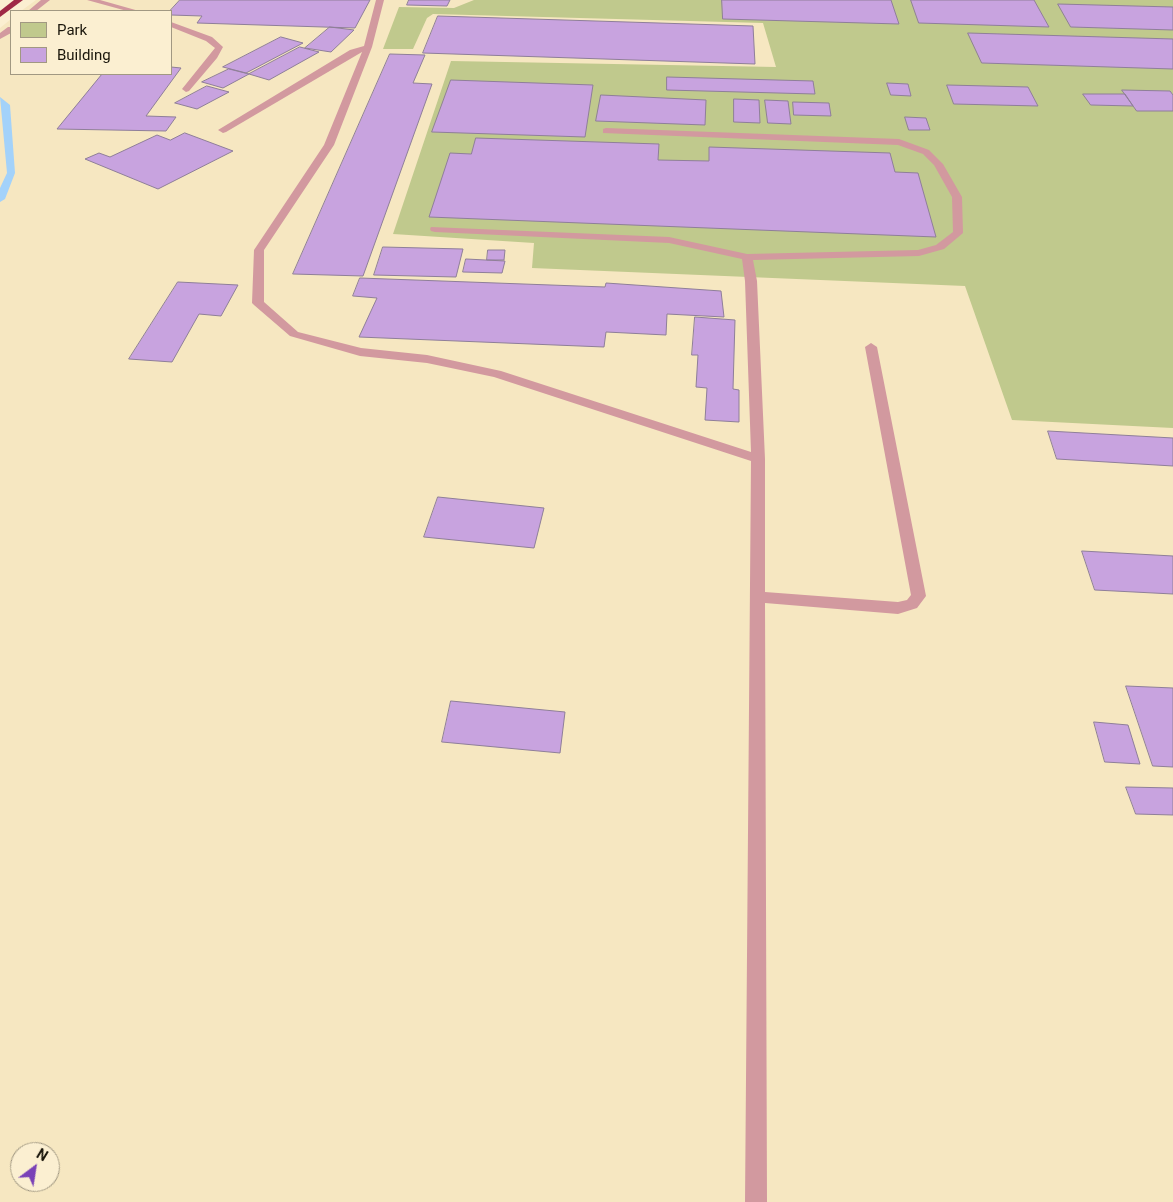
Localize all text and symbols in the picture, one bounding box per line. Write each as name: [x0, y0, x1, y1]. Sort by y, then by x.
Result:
legend: [10, 10, 172, 75]
text: Park: [57, 21, 87, 39]
text: Building: [57, 46, 111, 64]
north arrow: [10, 1142, 60, 1192]
text: N: [34, 1146, 51, 1164]

